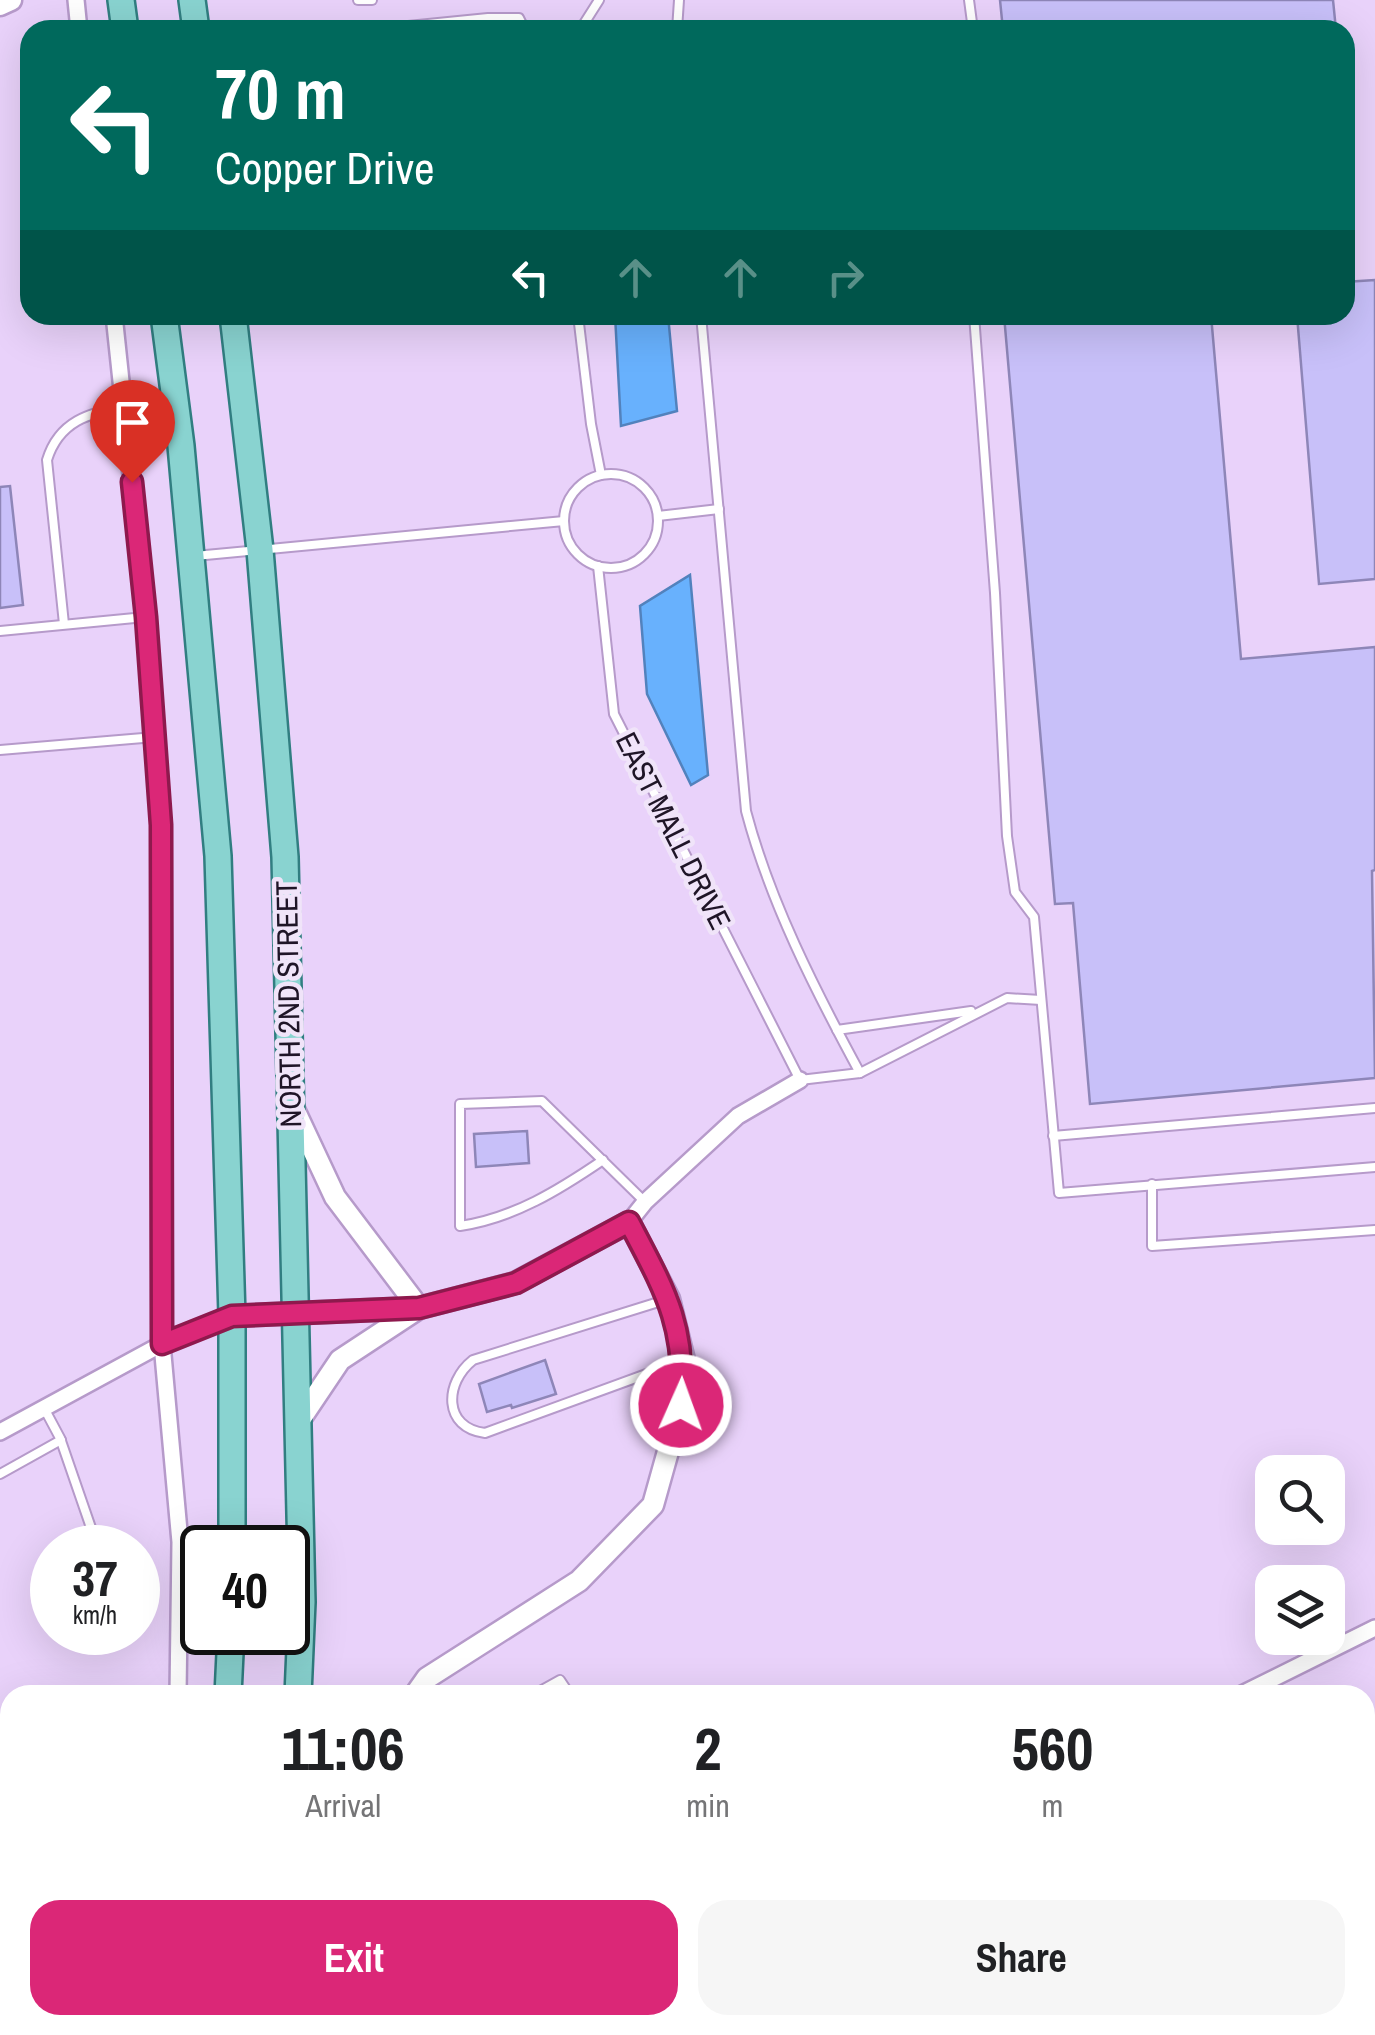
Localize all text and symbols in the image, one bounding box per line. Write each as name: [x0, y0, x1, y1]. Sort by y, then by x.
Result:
text: 70 m: [215, 47, 346, 141]
icon: left: [50, 60, 180, 190]
text: Copper Drive: [215, 137, 434, 198]
icon: left: [503, 250, 558, 305]
icon: ahead: [608, 250, 663, 305]
icon: ahead: [713, 250, 768, 305]
icon: right: [818, 250, 873, 305]
pin: [90, 380, 175, 483]
icon: arrive: [105, 395, 160, 450]
street label: EAST MALL DRIVE: [607, 725, 741, 936]
street label: NORTH 2ND STREET: [266, 880, 310, 1128]
position arrow: [629, 1353, 733, 1457]
map controls: [1255, 1455, 1345, 1655]
button: search: [1255, 1455, 1345, 1545]
speed limit sign: 40: [180, 1525, 310, 1655]
text: 37: [72, 1544, 118, 1612]
button: layers: [1255, 1565, 1345, 1655]
text: km/h: [73, 1598, 117, 1632]
text: 11:06: [282, 1708, 405, 1789]
text: 2: [694, 1708, 722, 1789]
text: 560: [1011, 1708, 1093, 1789]
text: Arrival: [305, 1784, 381, 1827]
text: min: [686, 1784, 730, 1827]
text: m: [1041, 1784, 1063, 1827]
button: Exit: [30, 1900, 678, 2015]
button: Share: [698, 1900, 1345, 2015]

